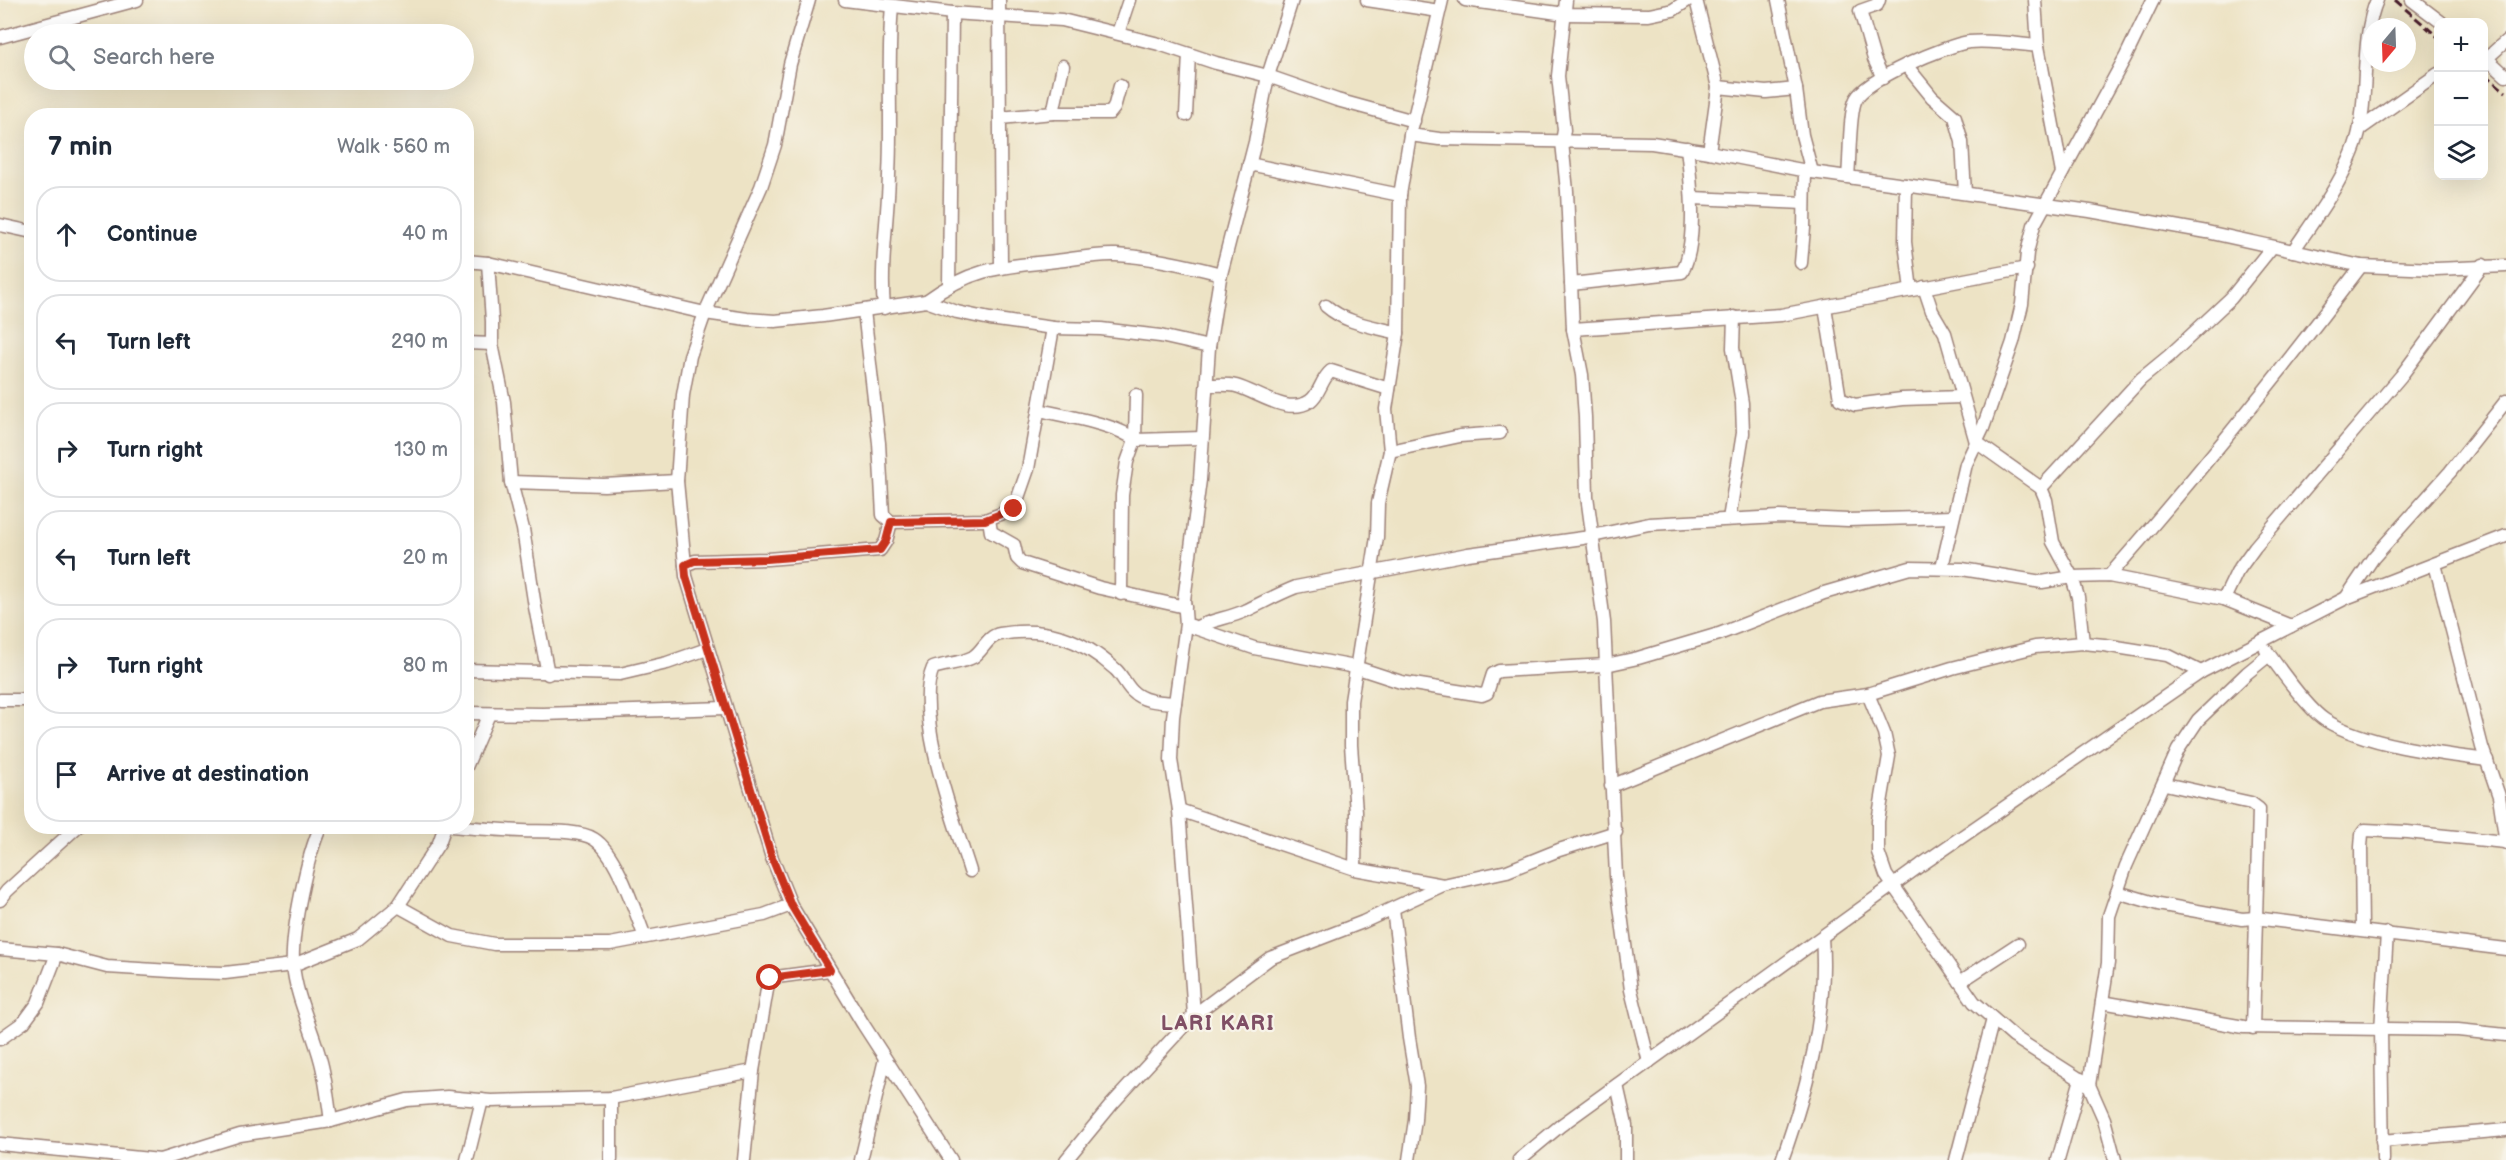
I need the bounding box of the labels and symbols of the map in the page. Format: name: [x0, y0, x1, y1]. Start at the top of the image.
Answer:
north arrow: [2362, 18, 2416, 72]
route end: [1000, 495, 1026, 521]
route start: [756, 964, 782, 990]
district label: LARI KARI: [1161, 1011, 1275, 1036]

